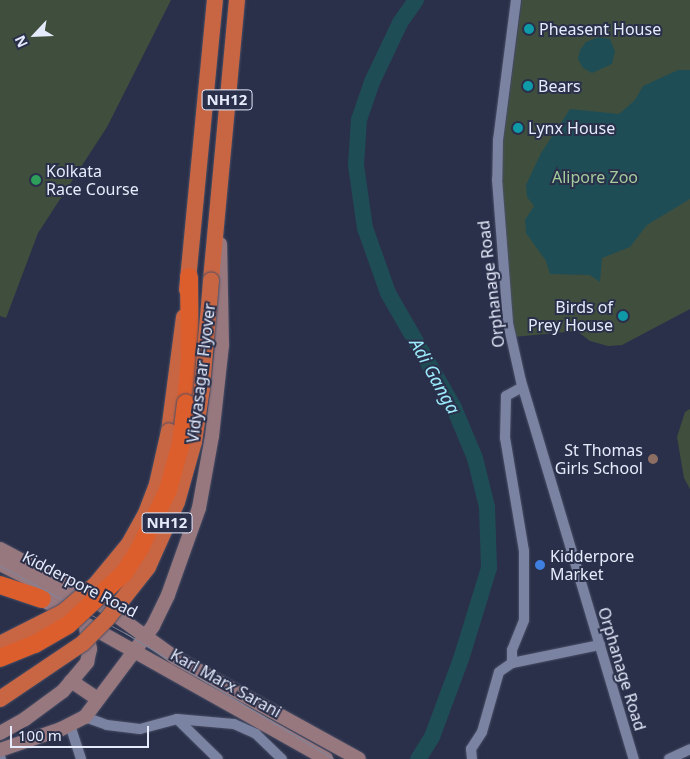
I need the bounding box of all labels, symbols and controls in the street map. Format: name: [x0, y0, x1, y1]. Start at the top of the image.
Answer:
north arrow: [10, 10, 60, 60]
place label: Pheasent House: [539, 19, 661, 39]
marker: Pheasent House: [523, 23, 535, 35]
text: N: [10, 32, 32, 51]
place label: Bears: [538, 76, 581, 96]
marker: Bears: [522, 80, 534, 92]
road number: NH12: [201, 88, 253, 112]
place label: Lynx House: [528, 118, 615, 138]
marker: Lynx House: [512, 122, 524, 134]
place label: Kolkata Race Course: [46, 161, 139, 199]
park label: Alipore Zoo: [552, 167, 638, 187]
marker: Kolkata Race Course: [30, 174, 42, 186]
street label: Orphanage Road: [474, 219, 508, 349]
place label: Birds of Prey House: [528, 297, 613, 335]
street label: Vidyasagar Flyover: [183, 302, 219, 444]
marker: Birds of Prey House: [617, 310, 629, 322]
water label: Adi Ganga: [405, 334, 465, 418]
place label: St Thomas Girls School: [555, 440, 643, 478]
marker: St Thomas Girls School: [647, 453, 659, 465]
road number: NH12: [141, 510, 193, 536]
place label: Kidderpore Market: [550, 546, 634, 584]
street label: Kidderpore Road: [19, 547, 141, 621]
marker: Kidderpore Market: [534, 559, 546, 571]
street label: Orphanage Road: [594, 605, 650, 733]
street label: Karl Marx Sarani: [167, 645, 285, 721]
scale bar: [12, 716, 151, 748]
text: 100 m: [18, 725, 62, 745]

